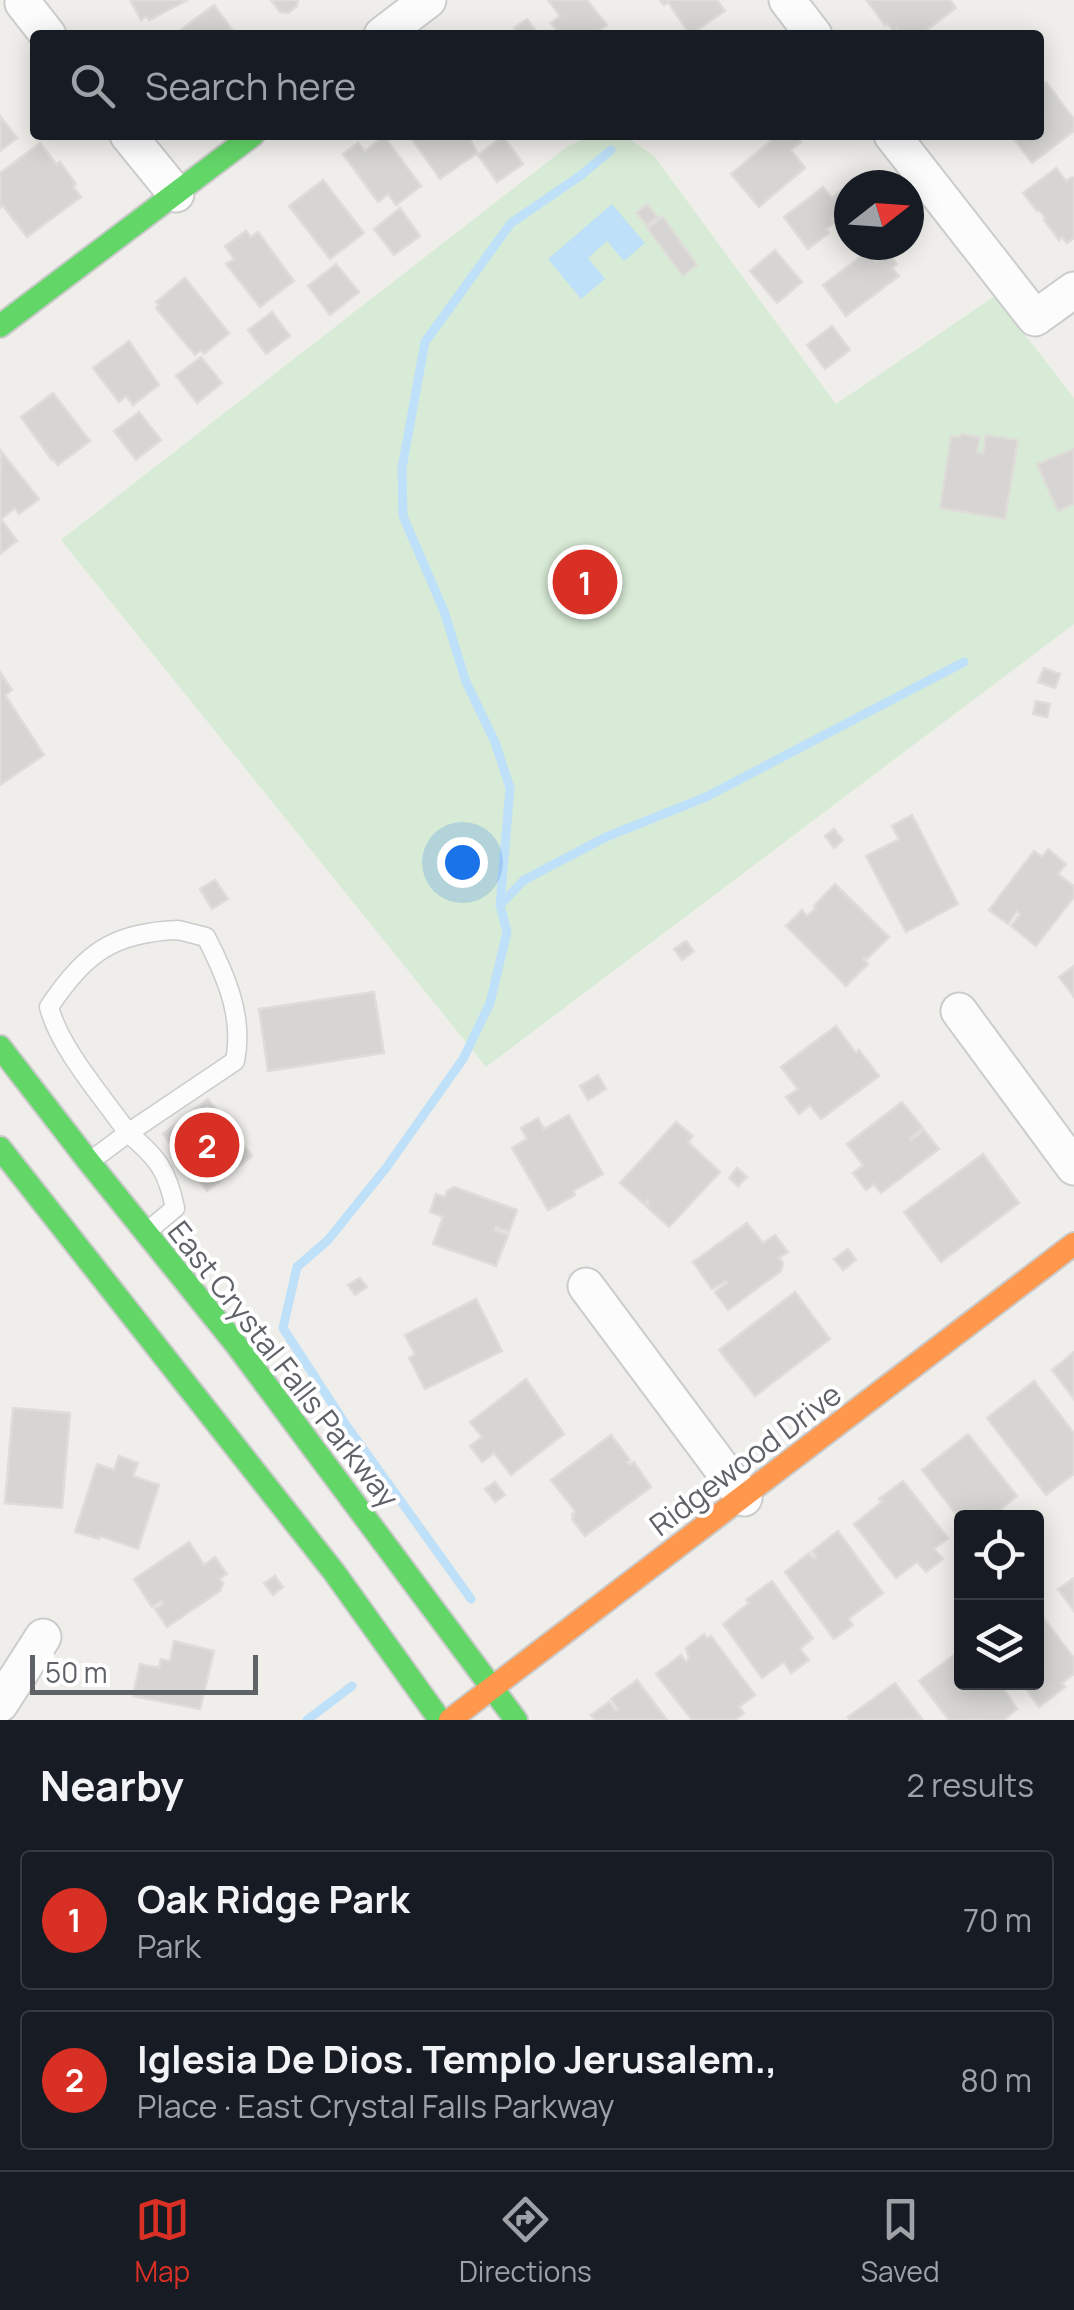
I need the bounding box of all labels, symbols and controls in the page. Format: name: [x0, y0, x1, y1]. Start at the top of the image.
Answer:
search box: [30, 30, 1044, 140]
icon: search: [65, 58, 120, 113]
text: Search here: [145, 59, 356, 111]
north arrow: [834, 170, 924, 260]
pin: 1: [552, 544, 618, 620]
your location: [437, 837, 488, 888]
pin: 2: [174, 1108, 240, 1182]
street label: East Crystal Falls Parkway: [159, 1212, 409, 1516]
street label: Ridgewood Drive: [641, 1373, 849, 1545]
map controls: [954, 1510, 1044, 1690]
button: locate: [954, 1510, 1044, 1600]
button: layers: [954, 1600, 1044, 1690]
scale bar: [30, 1650, 258, 1694]
text: 50 m: [45, 1653, 108, 1691]
text: Nearby: [40, 1756, 184, 1814]
text: 2 results: [907, 1763, 1034, 1807]
text: Oak Ridge Park: [137, 1872, 410, 1924]
text: 1: [67, 1898, 82, 1942]
text: 70 m: [963, 1898, 1032, 1942]
text: Park: [137, 1924, 201, 1968]
text: Iglesia De Dios. Templo Jerusalem.,: [137, 2032, 778, 2084]
text: 2: [65, 2058, 84, 2102]
text: 80 m: [960, 2058, 1032, 2102]
text: Place · East Crystal Falls Parkway: [137, 2084, 614, 2128]
tab: Map: [134, 2192, 190, 2290]
tab: Directions: [459, 2192, 592, 2290]
tab: Saved: [861, 2192, 940, 2290]

